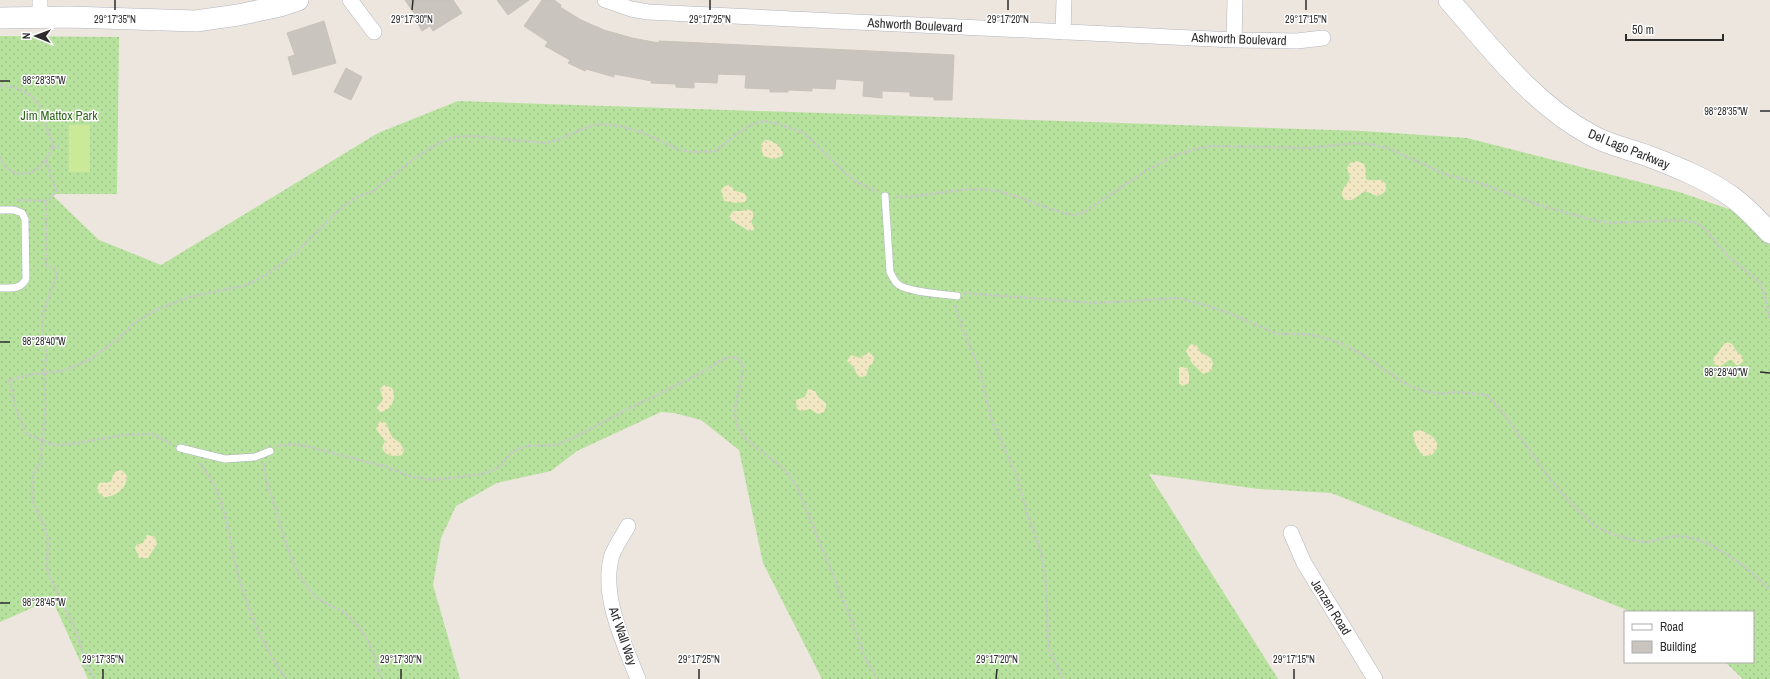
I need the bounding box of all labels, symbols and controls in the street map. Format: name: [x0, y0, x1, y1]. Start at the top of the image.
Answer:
text: 29°17'35"N: [94, 13, 136, 26]
text: 29°17'30"N: [391, 13, 433, 26]
text: 29°17'25"N: [689, 13, 731, 26]
text: 29°17'20"N: [987, 13, 1029, 26]
text: 29°17'15"N: [1285, 13, 1327, 26]
street label: Ashworth Boulevard: [866, 14, 963, 36]
north arrow: [16, 16, 56, 56]
scale bar: [1626, 16, 1723, 42]
text: 50 m: [1632, 22, 1654, 38]
street label: Ashworth Boulevard: [1190, 29, 1287, 49]
text: N: [19, 32, 33, 39]
text: 98°28'35"W: [22, 74, 66, 87]
text: 98°28'35"W: [1704, 105, 1748, 118]
park label: Jim Mattox Park: [20, 107, 98, 124]
street label: Del Lago Parkway: [1586, 125, 1673, 173]
text: 98°28'40"W: [22, 335, 66, 348]
text: 98°28'40"W: [1704, 366, 1748, 379]
street label: Janzen Road: [1307, 576, 1355, 638]
text: 98°28'45"W: [22, 596, 66, 609]
street label: Art Wall Way: [605, 604, 641, 668]
legend: [1624, 611, 1754, 663]
text: Road: [1660, 619, 1684, 635]
text: Building: [1660, 639, 1697, 655]
text: 29°17'35"N: [82, 653, 124, 666]
text: 29°17'30"N: [380, 653, 422, 666]
text: 29°17'25"N: [678, 653, 720, 666]
text: 29°17'20"N: [976, 653, 1018, 666]
text: 29°17'15"N: [1273, 653, 1315, 666]

